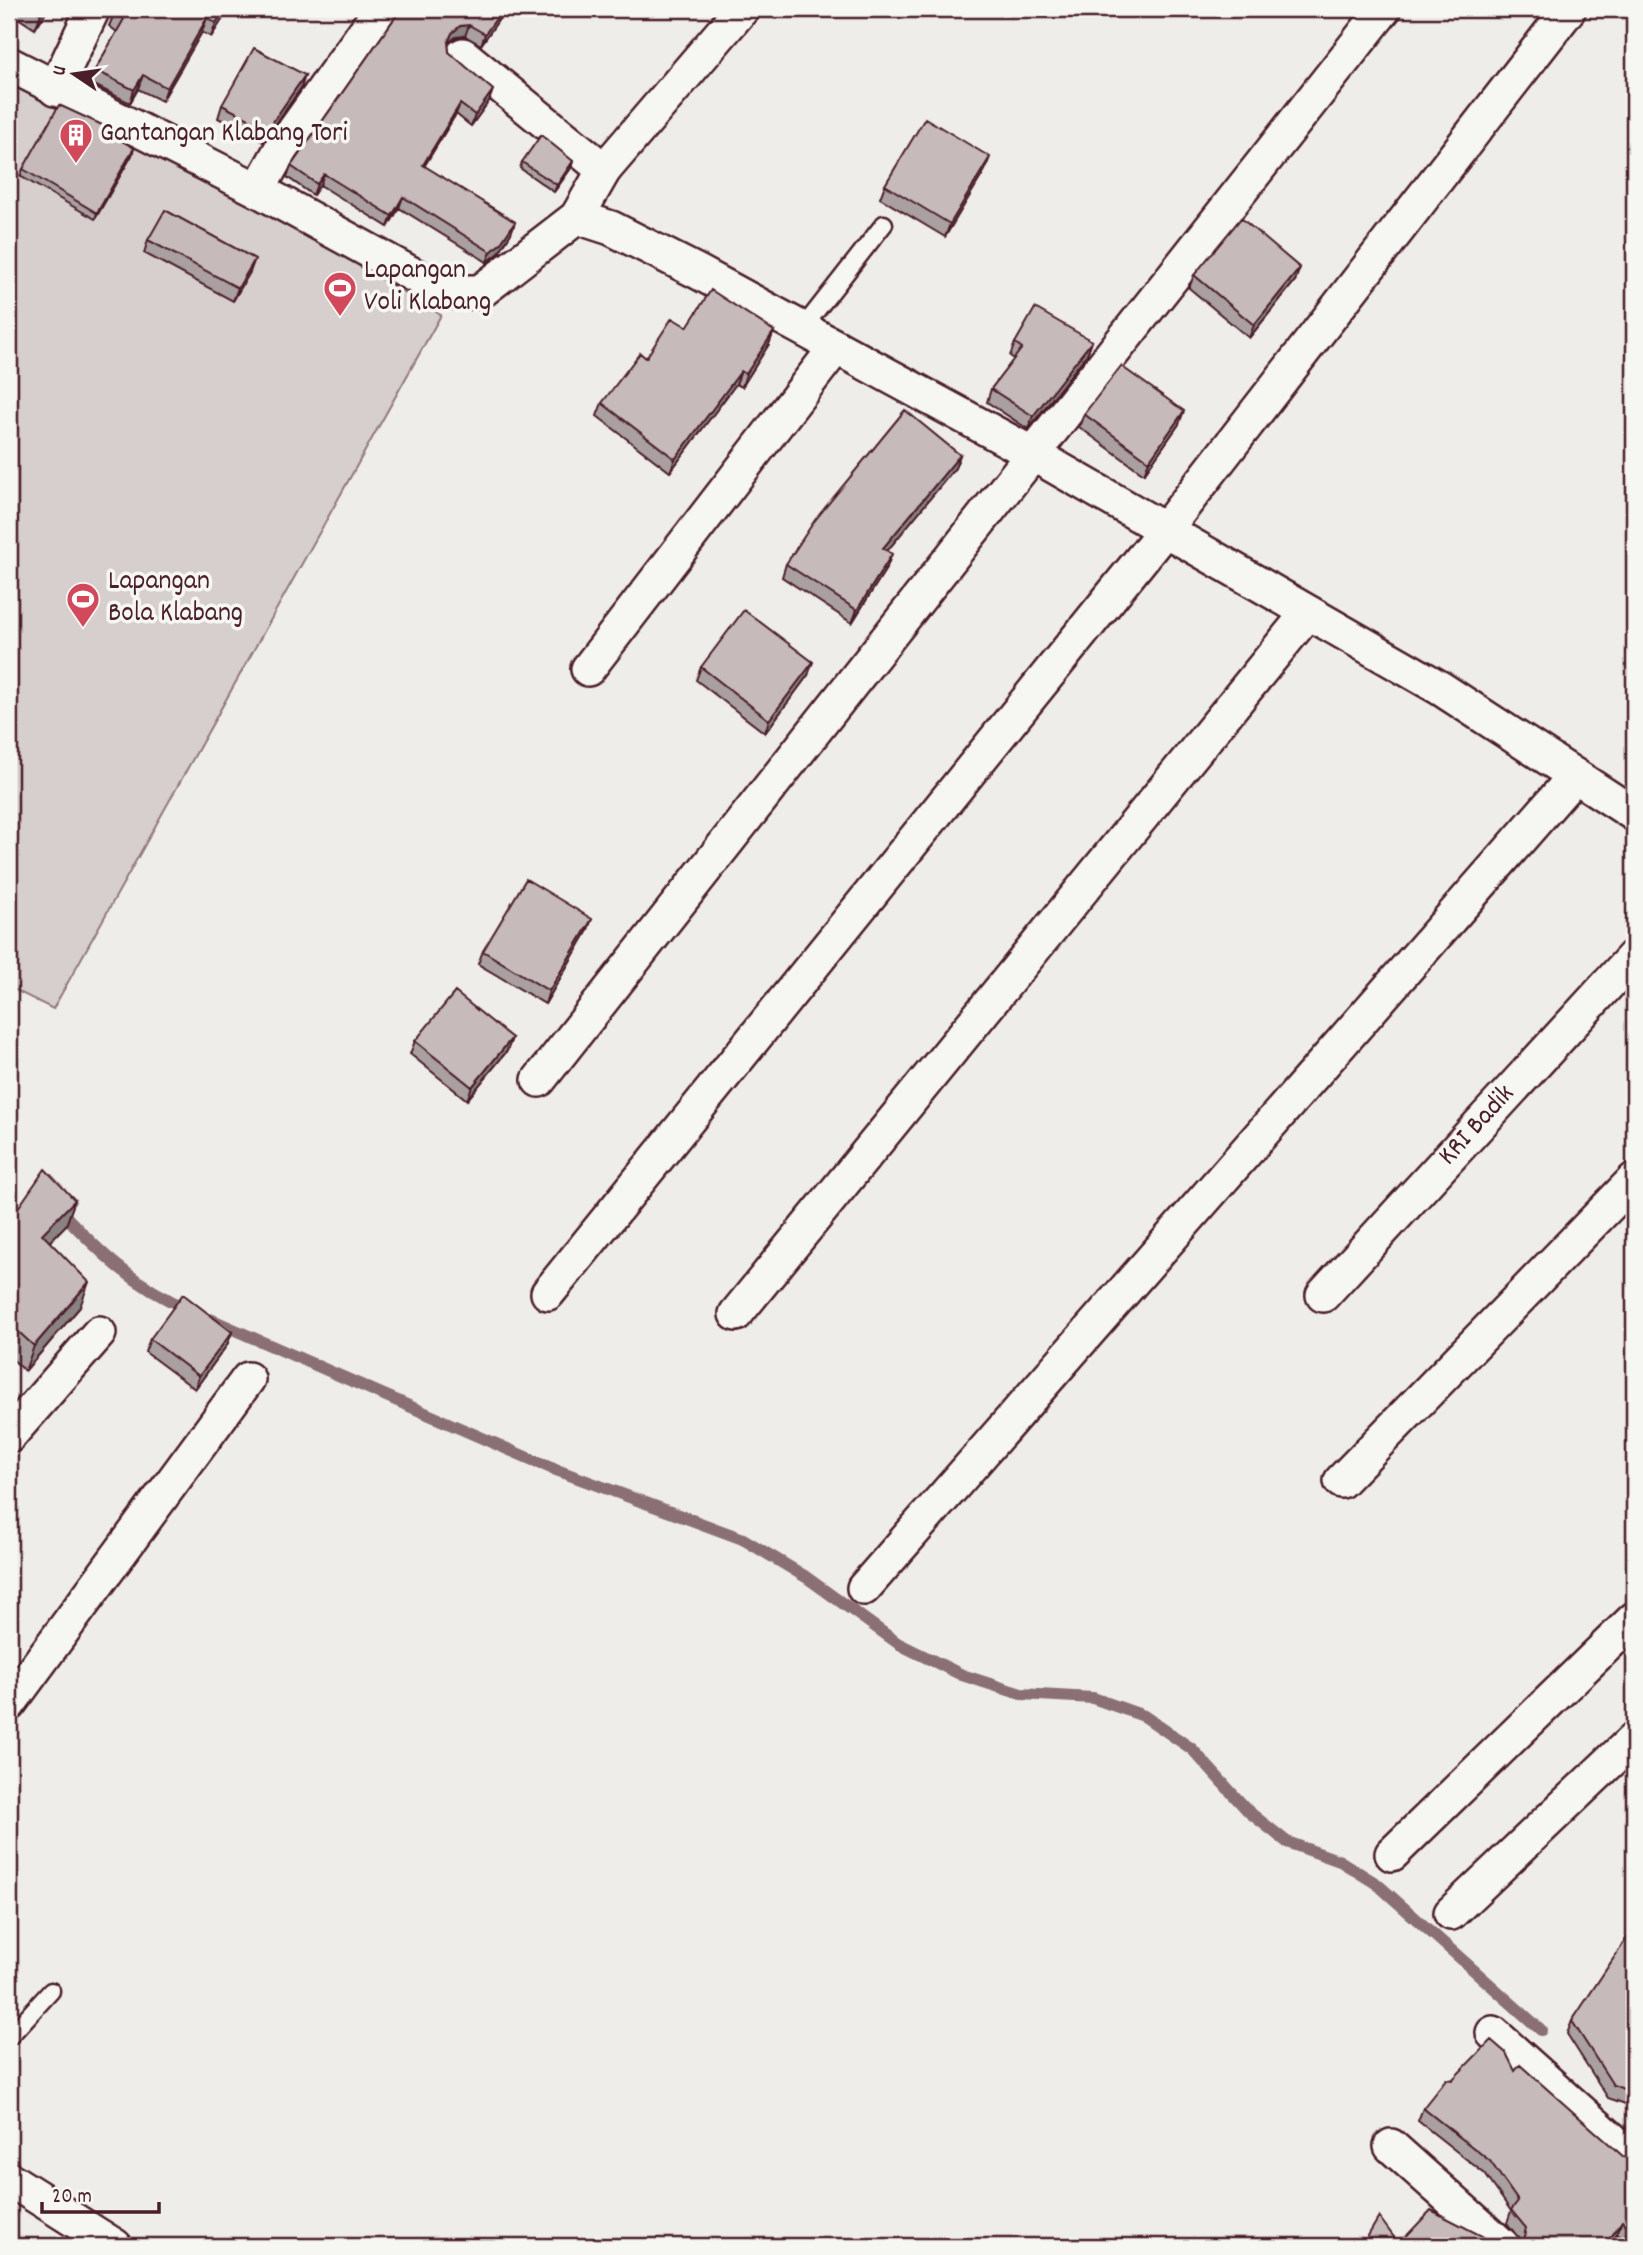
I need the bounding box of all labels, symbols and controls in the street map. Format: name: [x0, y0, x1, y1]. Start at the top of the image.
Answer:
north arrow: [38, 38, 108, 108]
text: U: [47, 63, 75, 78]
place label: Gantangan Klabang Tori: [100, 115, 348, 155]
building icon: Gantangan Klabang Tori: [57, 116, 95, 165]
place label: Lapangan Voli Klabang: [364, 252, 491, 324]
sports icon: Lapangan Voli Klabang: [321, 269, 359, 318]
place label: Lapangan Bola Klabang: [108, 563, 243, 635]
sports icon: Lapangan Bola Klabang: [64, 580, 102, 629]
street label: KRI Badik: [1430, 1077, 1526, 1176]
scale bar: [42, 2171, 159, 2215]
text: 20 m: [52, 2183, 92, 2213]

